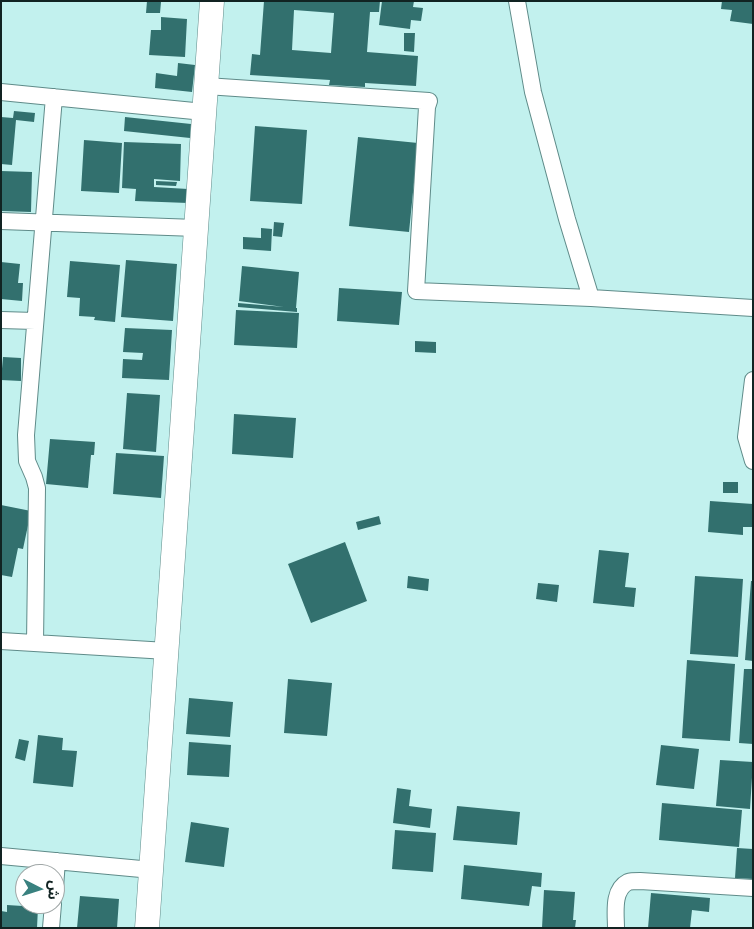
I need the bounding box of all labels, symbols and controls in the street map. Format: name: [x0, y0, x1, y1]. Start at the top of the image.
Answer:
north arrow: [15, 864, 65, 914]
text: ش: [44, 880, 64, 901]

